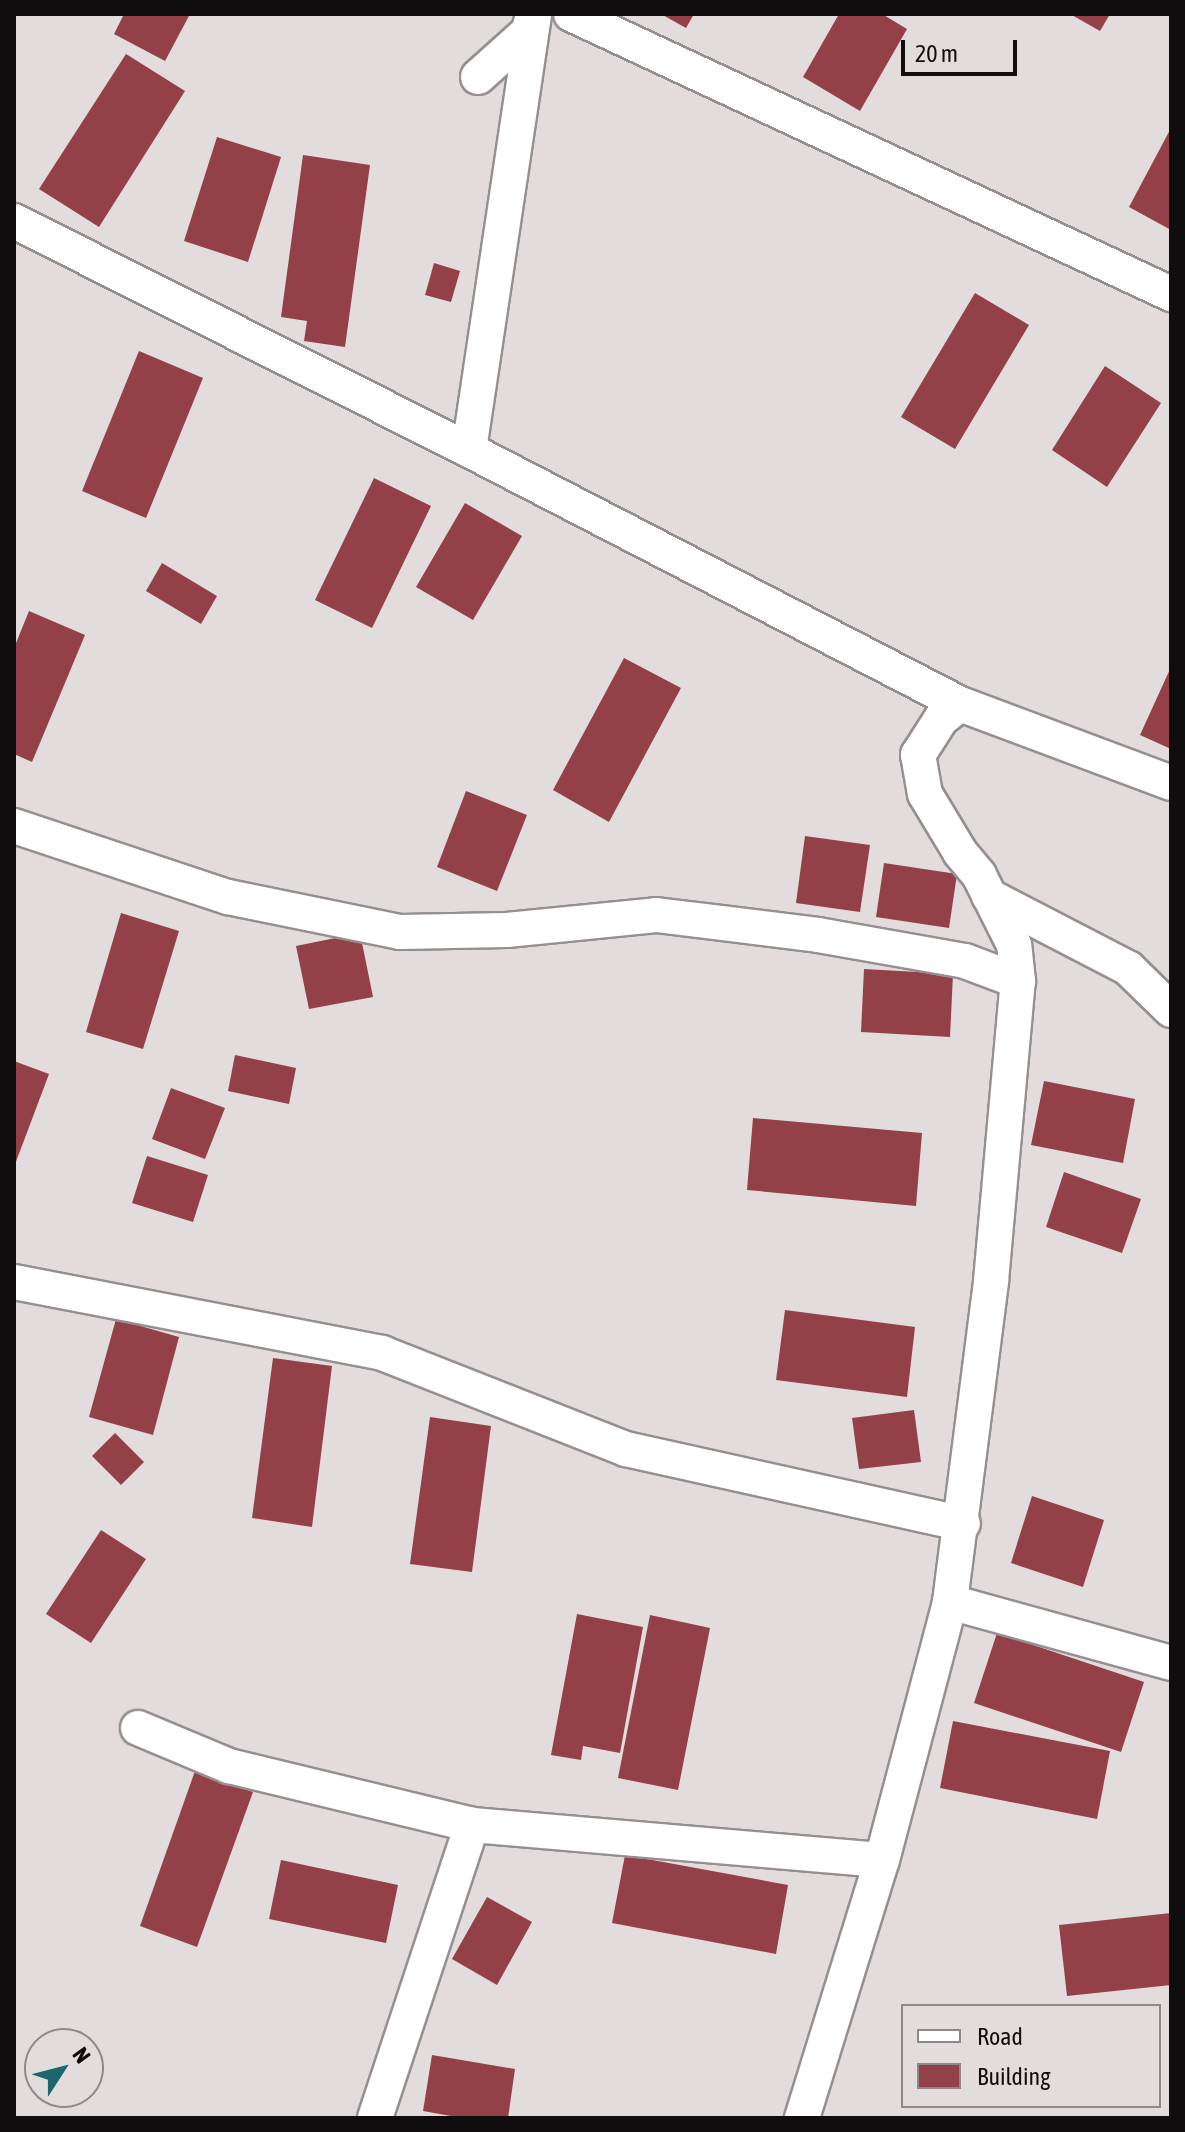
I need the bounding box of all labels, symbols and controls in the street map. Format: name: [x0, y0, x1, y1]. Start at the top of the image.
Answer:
scale bar: [905, 24, 1021, 74]
text: 20 m: [915, 40, 958, 67]
legend: [901, 2004, 1161, 2108]
text: Road: [977, 2023, 1023, 2050]
north arrow: [24, 2028, 104, 2108]
text: N: [67, 2042, 96, 2068]
text: Building: [977, 2063, 1050, 2090]

